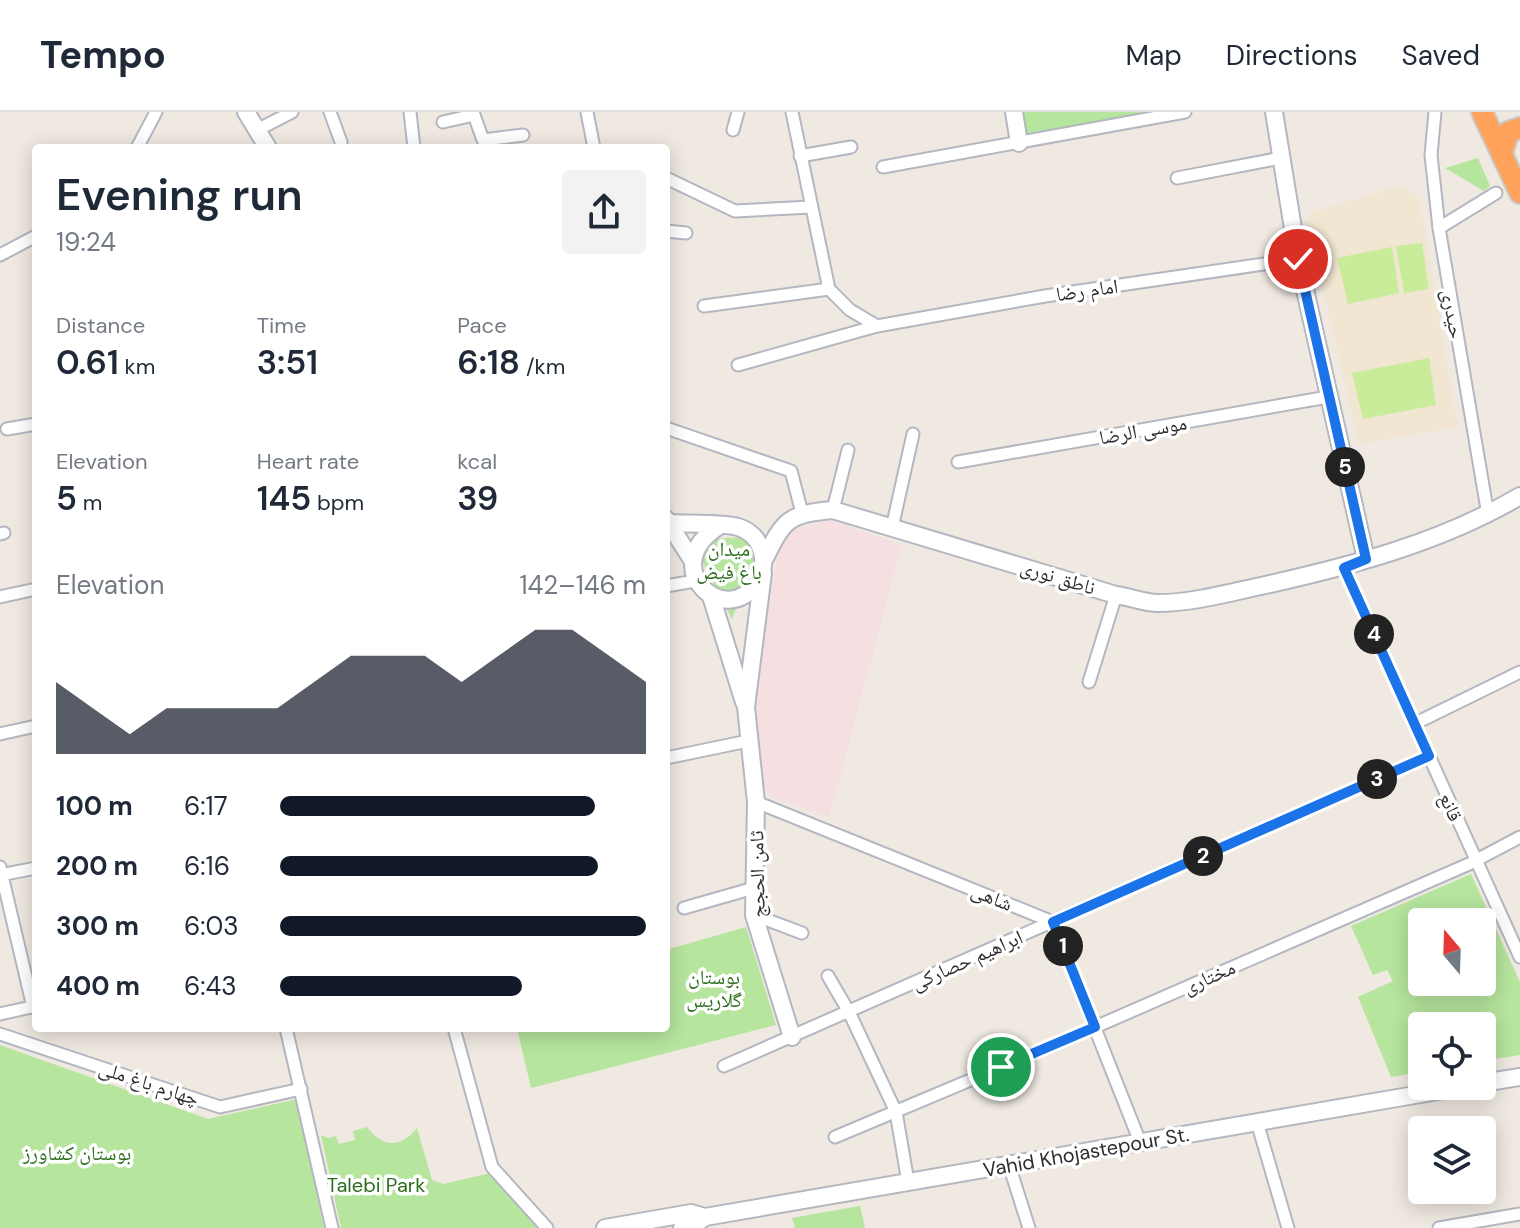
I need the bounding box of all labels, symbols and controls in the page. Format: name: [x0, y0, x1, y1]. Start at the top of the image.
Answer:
text: Tempo: [40, 30, 166, 80]
text: Map: [1125, 37, 1182, 74]
text: Directions: [1226, 37, 1358, 74]
text: Saved: [1402, 37, 1480, 74]
text: Evening run: [56, 166, 303, 224]
button: share: [562, 170, 646, 254]
text: 19:24: [56, 225, 116, 259]
pin: [1264, 225, 1332, 293]
icon: check: [1276, 237, 1320, 281]
street label: امام رضا: [1054, 273, 1120, 308]
street label: حیدری: [1436, 287, 1470, 341]
text: Distance: [56, 311, 145, 340]
text: Time: [257, 311, 306, 340]
text: Pace: [457, 311, 507, 340]
text: 0.61: [56, 340, 119, 385]
text: 3:51: [257, 340, 318, 385]
text: 6:18: [457, 340, 520, 385]
text: km: [119, 352, 155, 381]
text: /km: [520, 352, 565, 381]
street label: موسی الرضا: [1097, 410, 1189, 450]
text: Elevation: [56, 447, 148, 476]
text: Heart rate: [257, 447, 359, 476]
text: kcal: [457, 447, 497, 476]
pin: 5: [1325, 447, 1365, 487]
text: 5: [1338, 452, 1352, 481]
text: 5: [56, 476, 77, 521]
text: 145: [257, 476, 311, 521]
text: 39: [457, 476, 498, 521]
text: m: [77, 488, 102, 517]
text: bpm: [311, 488, 364, 517]
park label: میدان باغ فیض: [696, 536, 762, 585]
street label: ناطق نوری: [1017, 553, 1099, 601]
text: Elevation: [56, 568, 164, 602]
text: 142–146 m: [519, 568, 646, 602]
pin: 4: [1354, 614, 1394, 654]
text: 4: [1367, 619, 1381, 648]
pin: 3: [1357, 759, 1397, 799]
text: 3: [1370, 764, 1384, 793]
text: 100 m: [56, 789, 133, 823]
text: 6:17: [184, 789, 228, 823]
street label: قانع: [1433, 789, 1469, 825]
street label: ثامن الحجج: [743, 830, 771, 918]
pin: 2: [1183, 836, 1223, 876]
text: 2: [1197, 841, 1209, 870]
text: 200 m: [56, 849, 138, 883]
text: 6:16: [184, 849, 230, 883]
street label: شاهی: [968, 877, 1016, 917]
north arrow: [1408, 908, 1496, 996]
map controls: [1408, 908, 1496, 1204]
text: 300 m: [56, 909, 139, 943]
text: 6:03: [184, 909, 239, 943]
street label: ابراهیم حصارکی: [907, 924, 1027, 997]
pin: 1: [1043, 926, 1083, 966]
text: 1: [1059, 931, 1067, 960]
street label: مختاری: [1179, 954, 1239, 1000]
park label: بوستان گلاریس: [686, 964, 742, 1013]
text: 400 m: [56, 969, 140, 1003]
text: 6:43: [184, 969, 237, 1003]
button: locate: [1408, 1012, 1496, 1100]
pin: [967, 1033, 1035, 1101]
icon: arrive: [979, 1045, 1023, 1089]
street label: چهارم باغ ملی: [95, 1055, 203, 1112]
button: layers: [1408, 1116, 1496, 1204]
street label: Vahid Khojastepour St.: [981, 1121, 1191, 1183]
park label: بوستان کشاورز: [22, 1140, 131, 1166]
park label: Talebi Park: [327, 1172, 425, 1198]

